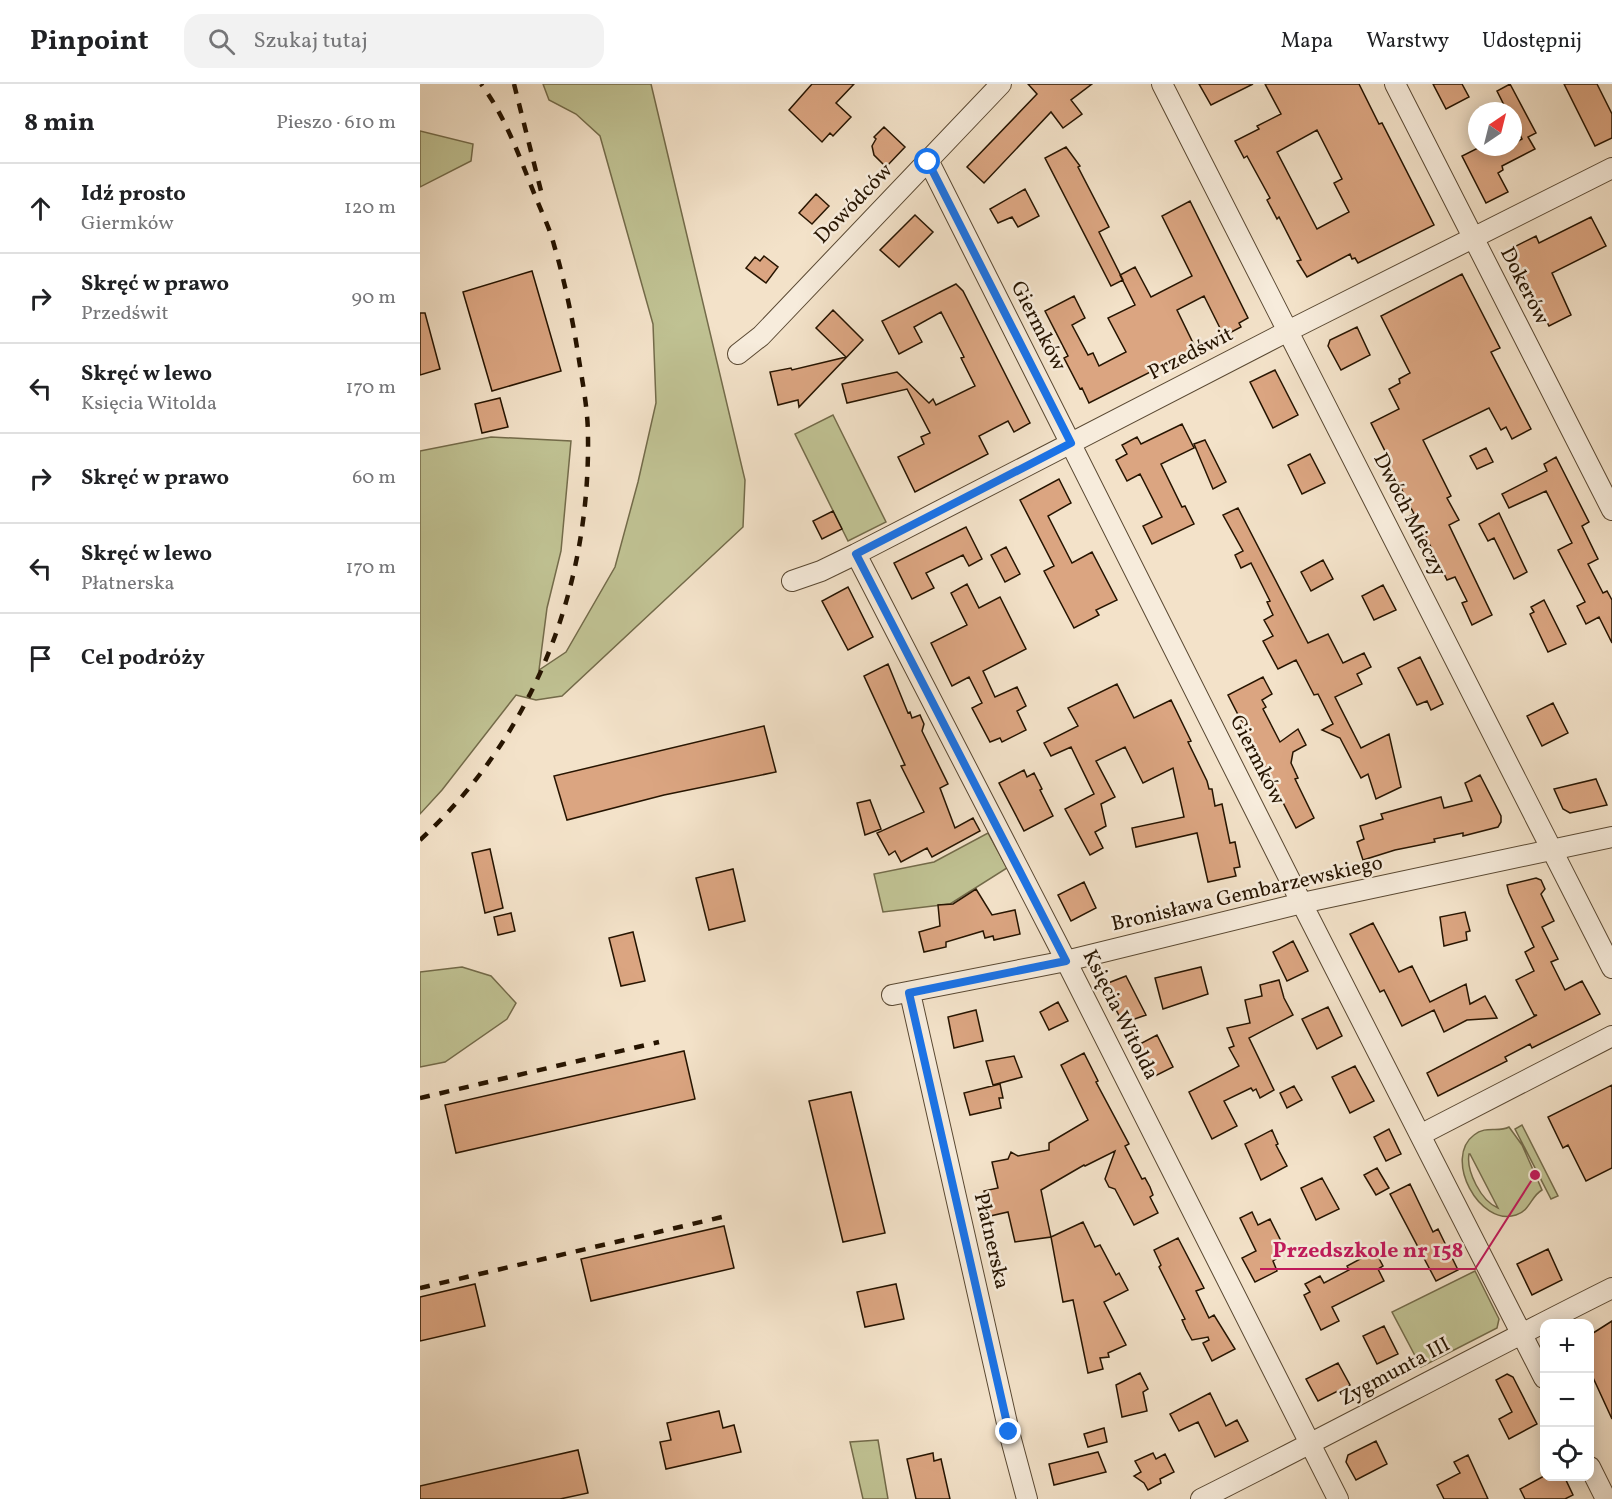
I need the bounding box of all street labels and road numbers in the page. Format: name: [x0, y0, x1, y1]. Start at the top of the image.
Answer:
street label: Dowódców: [808, 157, 900, 251]
street label: Dokerów: [1492, 242, 1556, 330]
street label: Giermków: [1003, 276, 1073, 376]
street label: Przedświt: [1144, 320, 1238, 388]
street label: Dwóch Mieczy: [1365, 448, 1453, 582]
street label: Giermków: [1222, 710, 1292, 810]
street label: Bronisława Gembarzewskiego: [1108, 849, 1386, 939]
street label: Księcia Witolda: [1075, 945, 1165, 1085]
street label: Płatnerska: [966, 1190, 1016, 1292]
street label: Zygmunta III: [1335, 1331, 1455, 1413]

